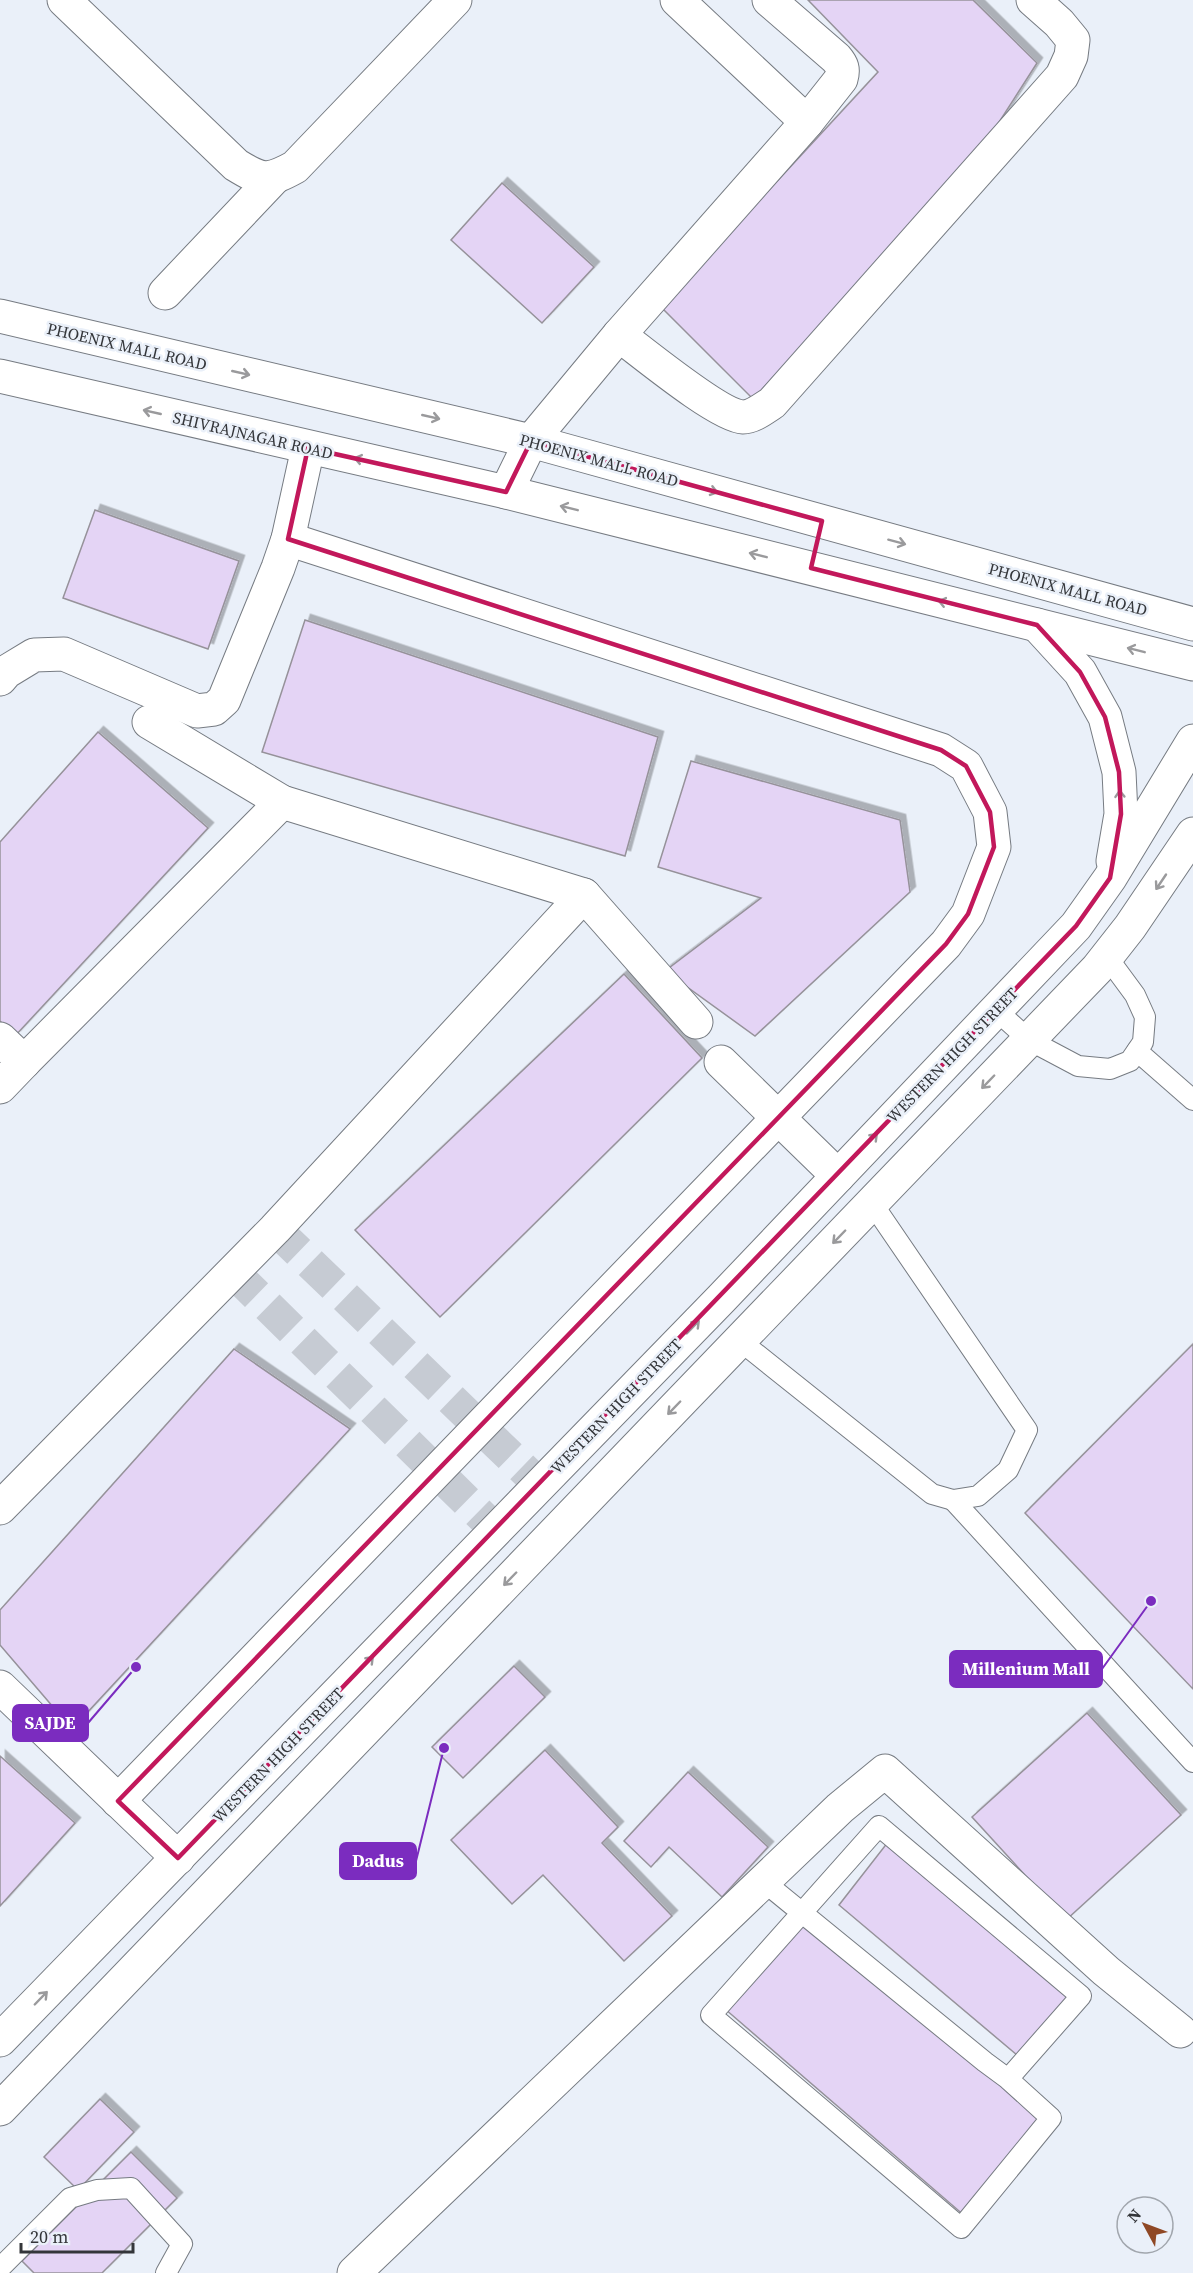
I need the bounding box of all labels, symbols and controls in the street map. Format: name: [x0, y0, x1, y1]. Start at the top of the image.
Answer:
street label: PHOENIX MALL ROAD: [45, 317, 209, 375]
one-way arrow: [231, 367, 250, 379]
one-way arrow: [143, 405, 162, 417]
street label: SHIVRAJNAGAR ROAD: [171, 406, 335, 464]
one-way arrow: [421, 412, 440, 423]
street label: PHOENIX MALL ROAD: [517, 428, 681, 492]
one-way arrow: [354, 454, 373, 465]
one-way arrow: [699, 485, 718, 496]
one-way arrow: [560, 501, 579, 513]
one-way arrow: [887, 537, 906, 548]
one-way arrow: [749, 549, 768, 561]
street label: PHOENIX MALL ROAD: [986, 557, 1150, 621]
one-way arrow: [938, 596, 957, 608]
one-way arrow: [1127, 643, 1146, 655]
one-way arrow: [1115, 790, 1126, 810]
one-way arrow: [1154, 874, 1167, 891]
street label: WESTERN HIGH STREET: [881, 982, 1023, 1128]
one-way arrow: [981, 1074, 996, 1089]
one-way arrow: [864, 1133, 879, 1148]
one-way arrow: [832, 1230, 846, 1245]
one-way arrow: [686, 1320, 701, 1335]
street label: WESTERN HIGH STREET: [545, 1333, 687, 1479]
one-way arrow: [667, 1401, 682, 1416]
one-way arrow: [503, 1572, 517, 1587]
callout: Millenium Mall: [950, 1651, 1102, 1687]
one-way arrow: [360, 1655, 374, 1670]
text: Millenium Mall: [962, 1656, 1090, 1681]
street label: WESTERN HIGH STREET: [207, 1682, 349, 1828]
callout: SAJDE: [13, 1705, 88, 1741]
text: SAJDE: [24, 1710, 76, 1735]
callout: Dadus: [340, 1843, 416, 1879]
text: Dadus: [352, 1848, 404, 1873]
one-way arrow: [34, 1991, 48, 2006]
north arrow: [1115, 2195, 1175, 2255]
text: N: [1122, 2203, 1146, 2227]
scale bar: [21, 2216, 134, 2254]
text: 20 m: [30, 2224, 68, 2249]

